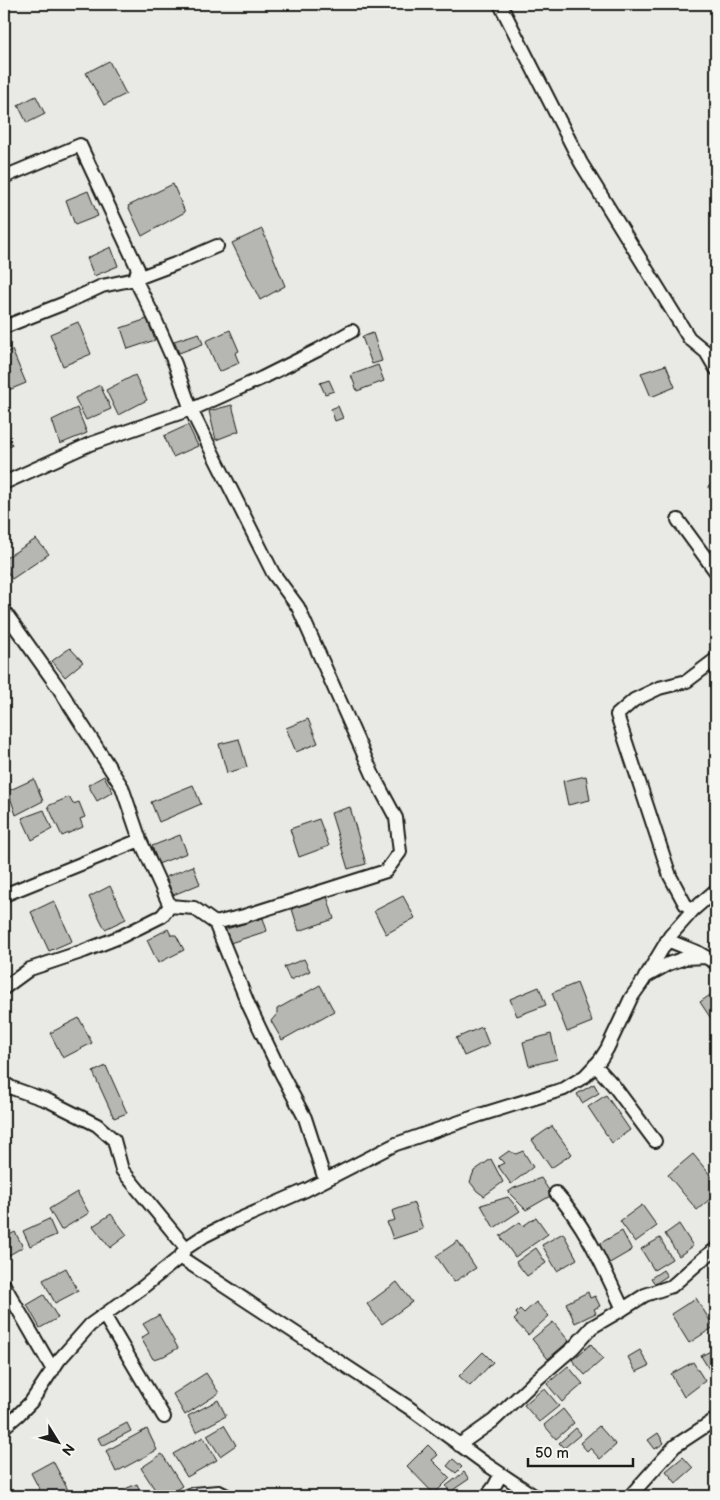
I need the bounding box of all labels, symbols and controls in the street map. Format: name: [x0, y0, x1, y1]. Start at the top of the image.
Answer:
north arrow: [32, 1418, 82, 1468]
scale bar: [528, 1435, 632, 1467]
text: N: [58, 1440, 78, 1459]
text: 50 m: [535, 1444, 569, 1463]

